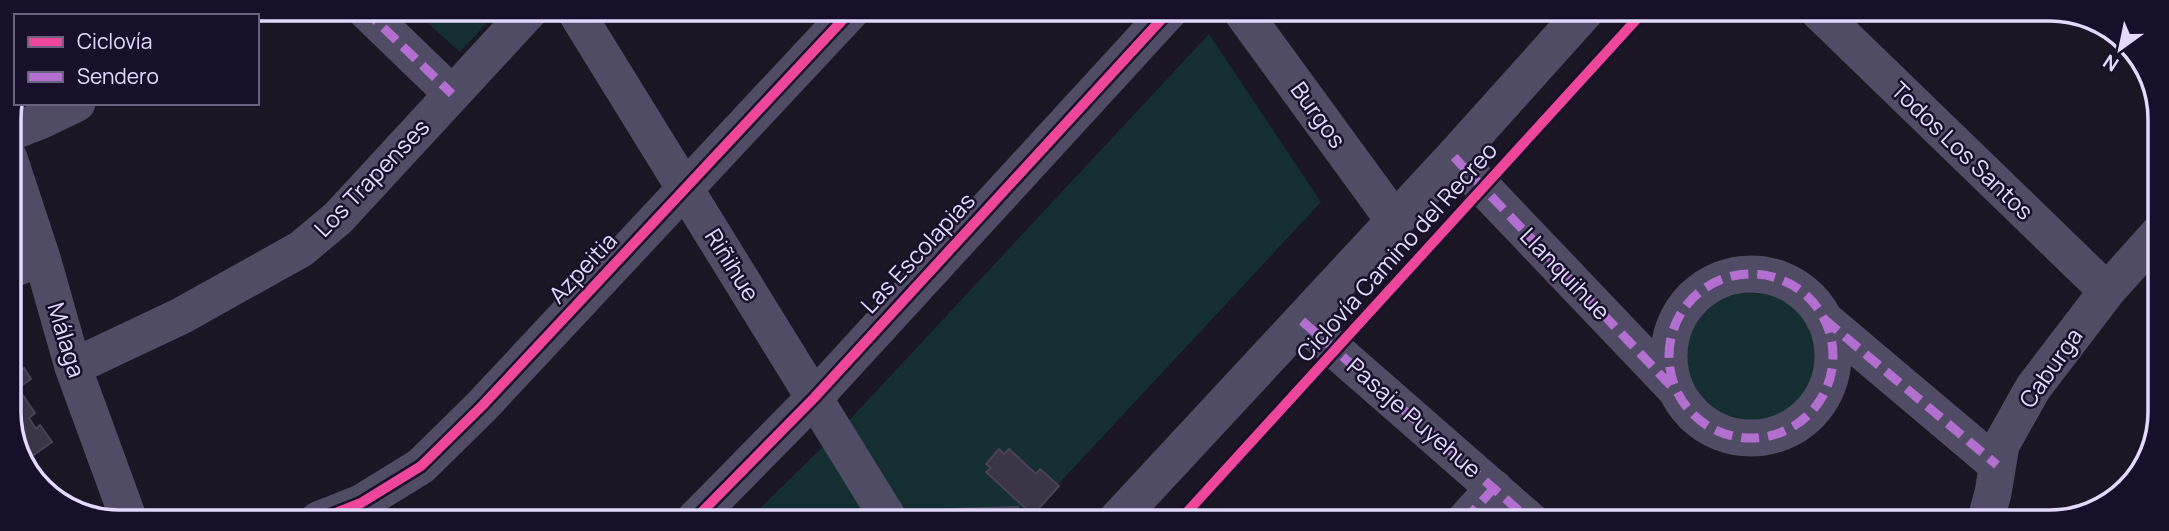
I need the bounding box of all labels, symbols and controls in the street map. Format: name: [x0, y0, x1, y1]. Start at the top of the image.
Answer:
legend: [14, 14, 259, 105]
north arrow: [2085, 14, 2155, 84]
text: Ciclovía: [77, 27, 152, 55]
text: N: [2098, 49, 2124, 78]
text: Sendero: [77, 62, 159, 90]
street label: Todos Los Santos: [1885, 74, 2041, 226]
street label: Burgos: [1284, 75, 1354, 154]
street label: Los Trapenses: [307, 111, 436, 243]
street label: Ciclovía Camino del Recreo: [1289, 134, 1504, 368]
street label: Las Escolapias: [853, 185, 982, 320]
street label: Llanquihue: [1514, 220, 1618, 326]
street label: Riñihue: [698, 222, 768, 307]
street label: Azpeitia: [541, 225, 623, 310]
street label: Málaga: [40, 298, 93, 381]
street label: Caburga: [2011, 321, 2089, 414]
street label: Pasaje Puyehue: [1341, 350, 1489, 485]

